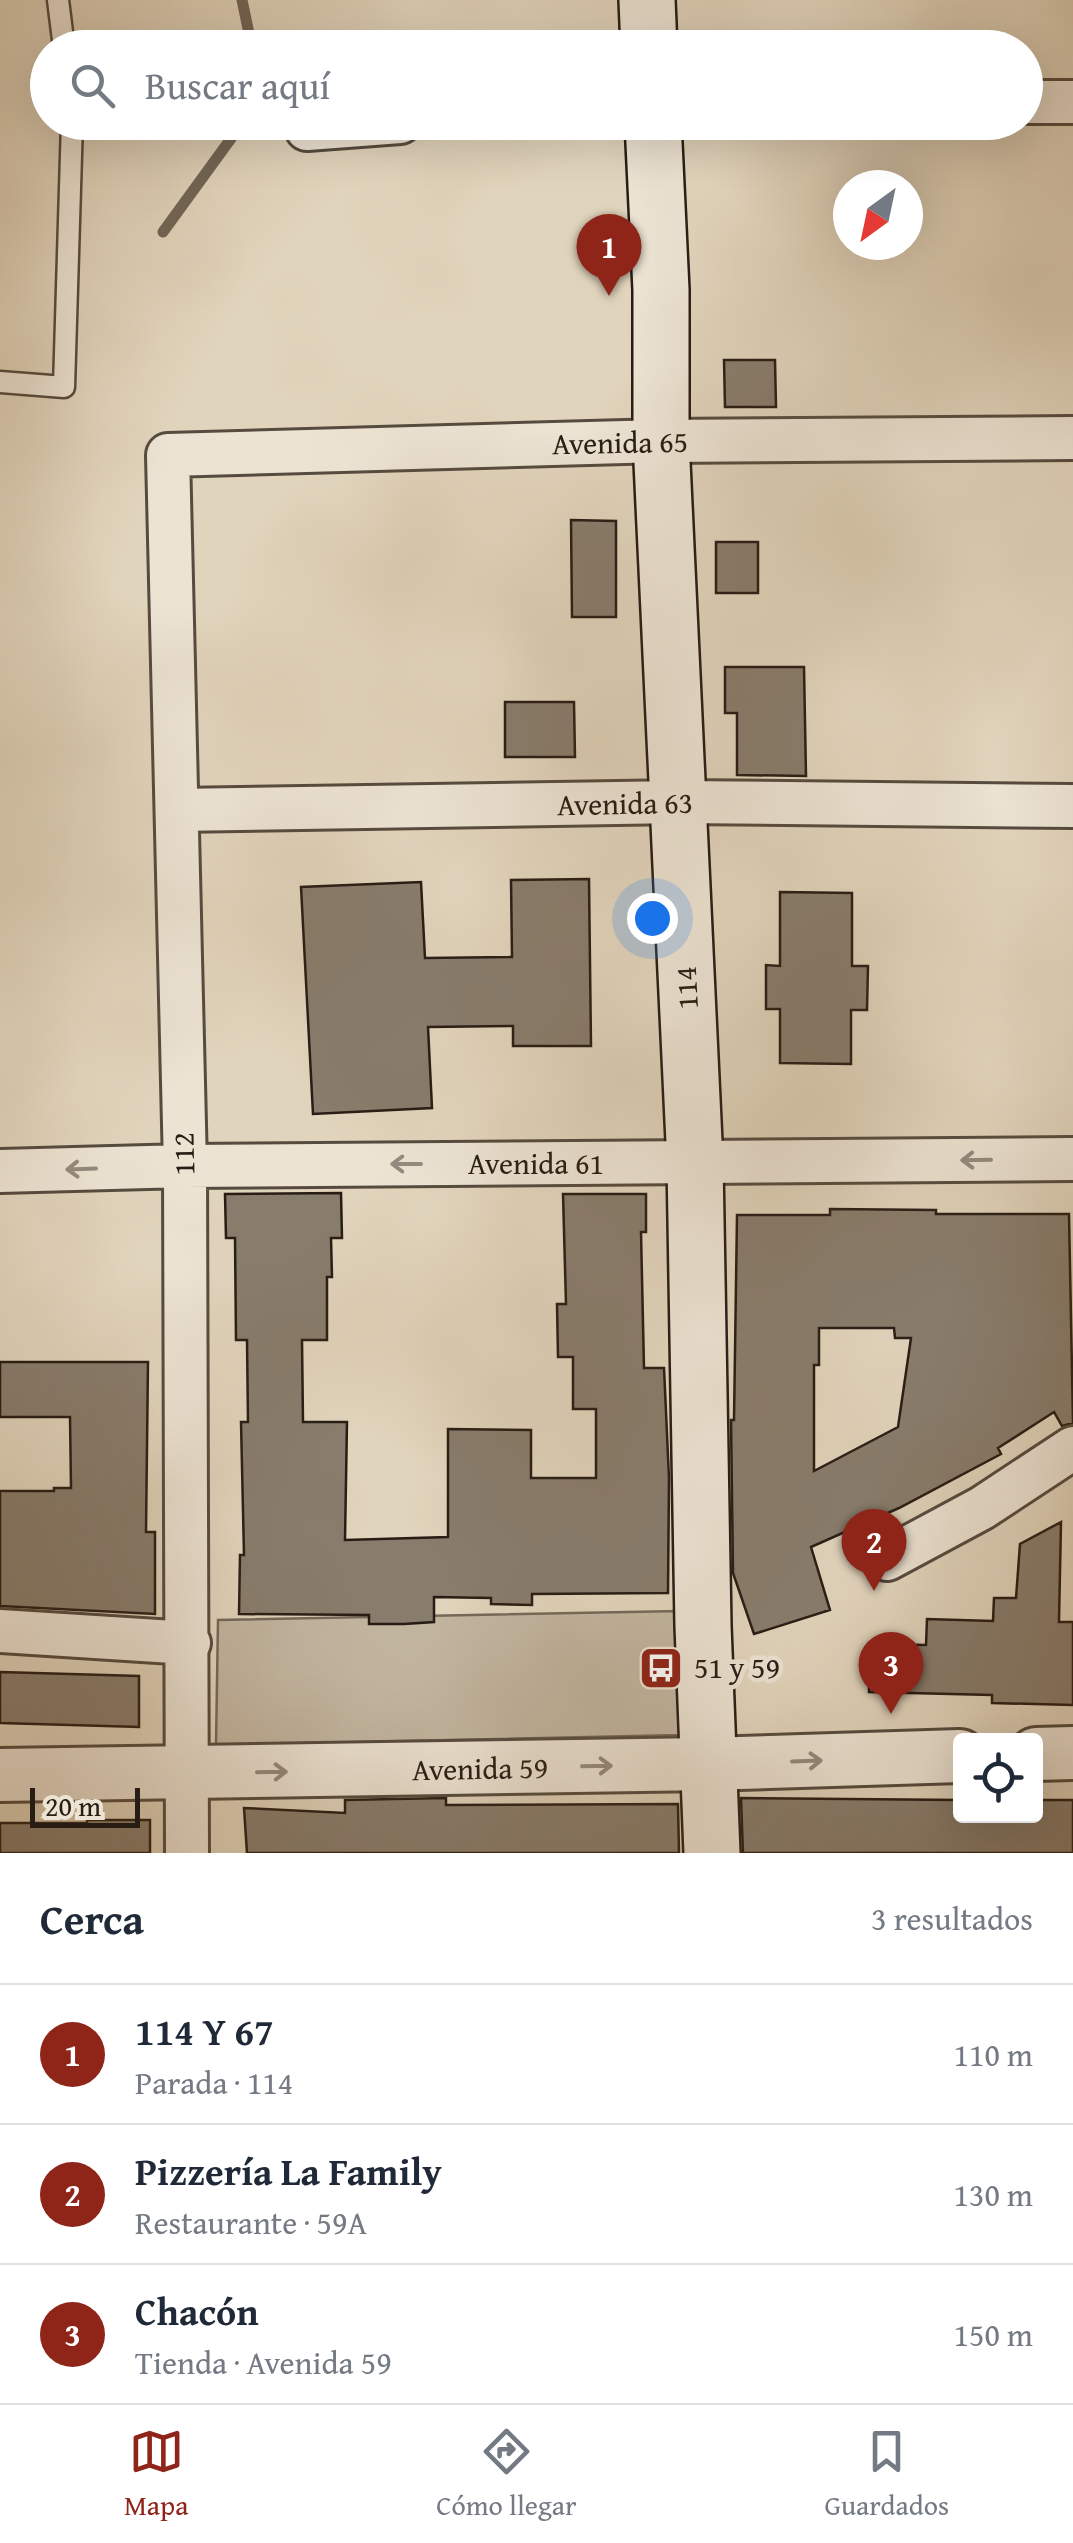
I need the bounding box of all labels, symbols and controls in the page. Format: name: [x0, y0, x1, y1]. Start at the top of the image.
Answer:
search box: [30, 30, 1043, 140]
text: Buscar aquí: [145, 57, 330, 113]
icon: search: [65, 58, 120, 113]
north arrow: [833, 170, 923, 260]
pin: 1: [576, 214, 642, 296]
street label: Avenida 65: [552, 419, 688, 465]
street label: Avenida 63: [557, 780, 693, 826]
your location: [627, 893, 678, 944]
street label: 114: [663, 965, 709, 1011]
street label: 112: [161, 1132, 205, 1176]
street label: Avenida 61: [468, 1141, 604, 1185]
one-way arrow: [960, 1150, 992, 1170]
one-way arrow: [390, 1154, 422, 1174]
one-way arrow: [65, 1159, 97, 1178]
pin: 2: [842, 1508, 906, 1591]
pin: 3: [858, 1632, 924, 1714]
bus stop icon: 51 y 59: [638, 1645, 684, 1691]
place label: 51 y 59: [694, 1645, 780, 1689]
map controls: [953, 1733, 1043, 1823]
button: locate: [953, 1733, 1043, 1823]
street label: Avenida 59: [412, 1745, 548, 1791]
one-way arrow: [790, 1752, 822, 1771]
one-way arrow: [581, 1757, 613, 1776]
one-way arrow: [256, 1763, 288, 1782]
scale bar: [30, 1783, 140, 1828]
text: 20 m: [45, 1785, 101, 1826]
text: Cerca: [40, 1888, 144, 1949]
text: 3 resultados: [871, 1895, 1033, 1942]
text: 114 Y 67: [135, 2003, 274, 2059]
text: 1: [64, 2031, 81, 2078]
text: 110 m: [954, 2031, 1033, 2078]
text: Parada · 114: [135, 2059, 293, 2106]
text: Pizzería La Family: [135, 2143, 442, 2199]
text: 2: [64, 2171, 81, 2218]
text: 130 m: [954, 2171, 1033, 2218]
text: Restaurante · 59A: [135, 2199, 367, 2246]
text: Chacón: [135, 2283, 259, 2339]
text: 3: [64, 2311, 81, 2358]
text: 150 m: [954, 2311, 1033, 2358]
text: Tienda · Avenida 59: [135, 2339, 392, 2386]
tab: Mapa: [124, 2424, 188, 2525]
tab: Cómo llegar: [436, 2424, 577, 2525]
tab: Guardados: [824, 2424, 949, 2525]

